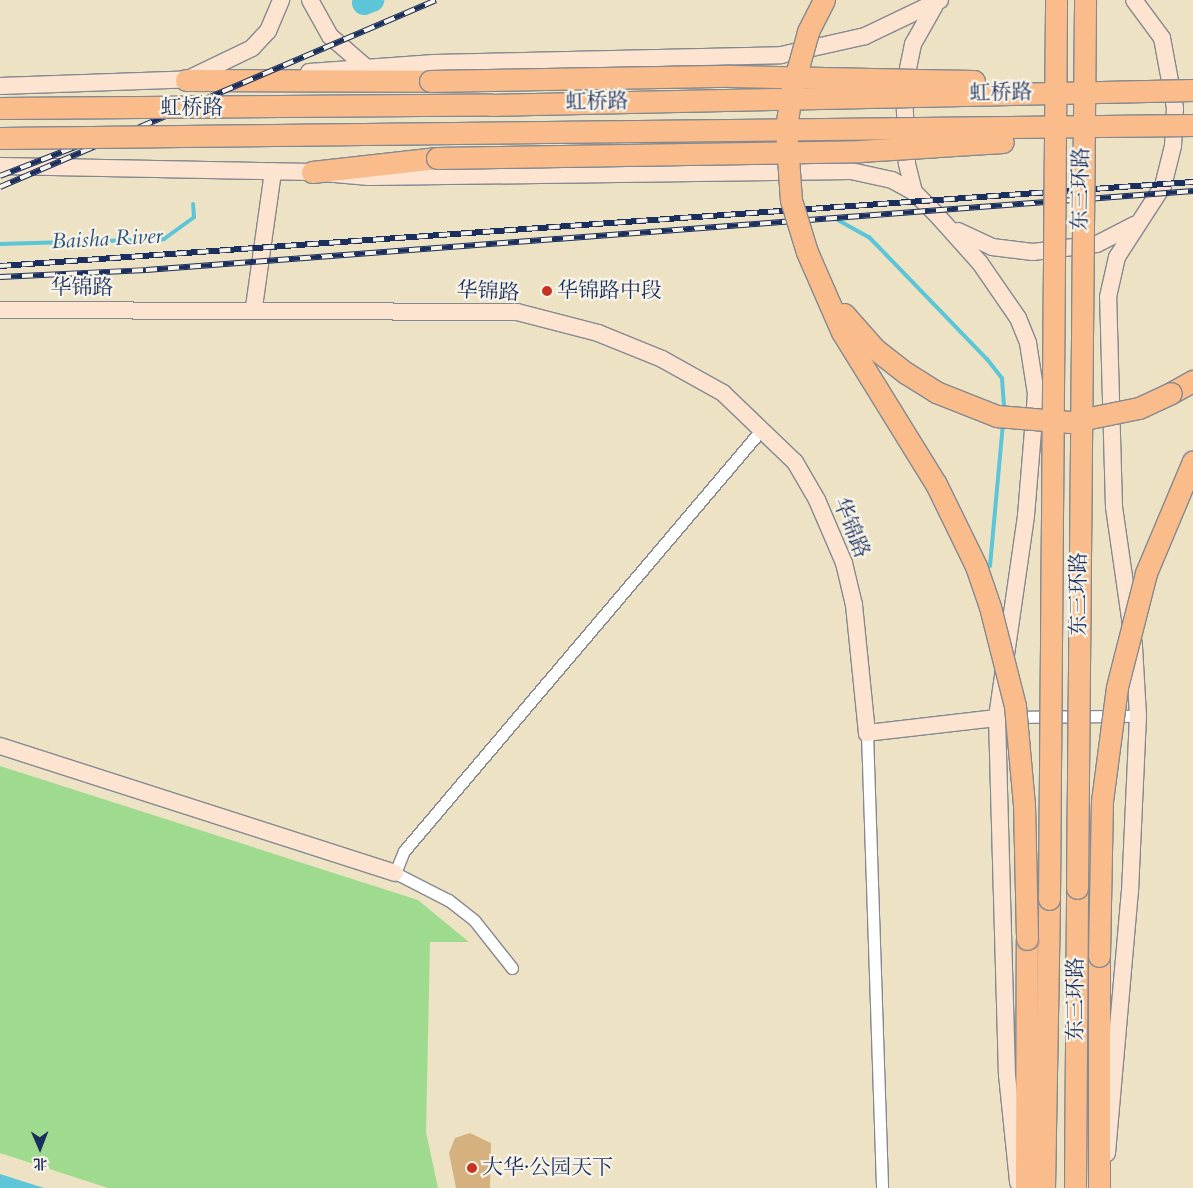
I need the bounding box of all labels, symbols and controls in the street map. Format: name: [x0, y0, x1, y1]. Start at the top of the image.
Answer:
street label: 虹桥路: [969, 80, 1033, 106]
street label: 虹桥路: [565, 89, 629, 115]
street label: 虹桥路: [161, 95, 223, 121]
street label: 东三环路: [1068, 147, 1094, 231]
water label: Baisha River: [51, 223, 163, 255]
street label: 华锦路: [51, 275, 113, 301]
street label: 华锦路: [456, 278, 520, 306]
place label: 华锦路中段: [557, 278, 662, 304]
marker: 华锦路中段: [541, 285, 553, 297]
street label: 华锦路: [828, 494, 874, 562]
street label: 东三环路: [1066, 552, 1092, 636]
street label: 东三环路: [1063, 957, 1089, 1041]
north arrow: [15, 1123, 65, 1173]
text: 北: [33, 1154, 47, 1173]
place label: 大华·公园天下: [482, 1155, 613, 1181]
marker: 大华·公园天下: [466, 1162, 478, 1174]

